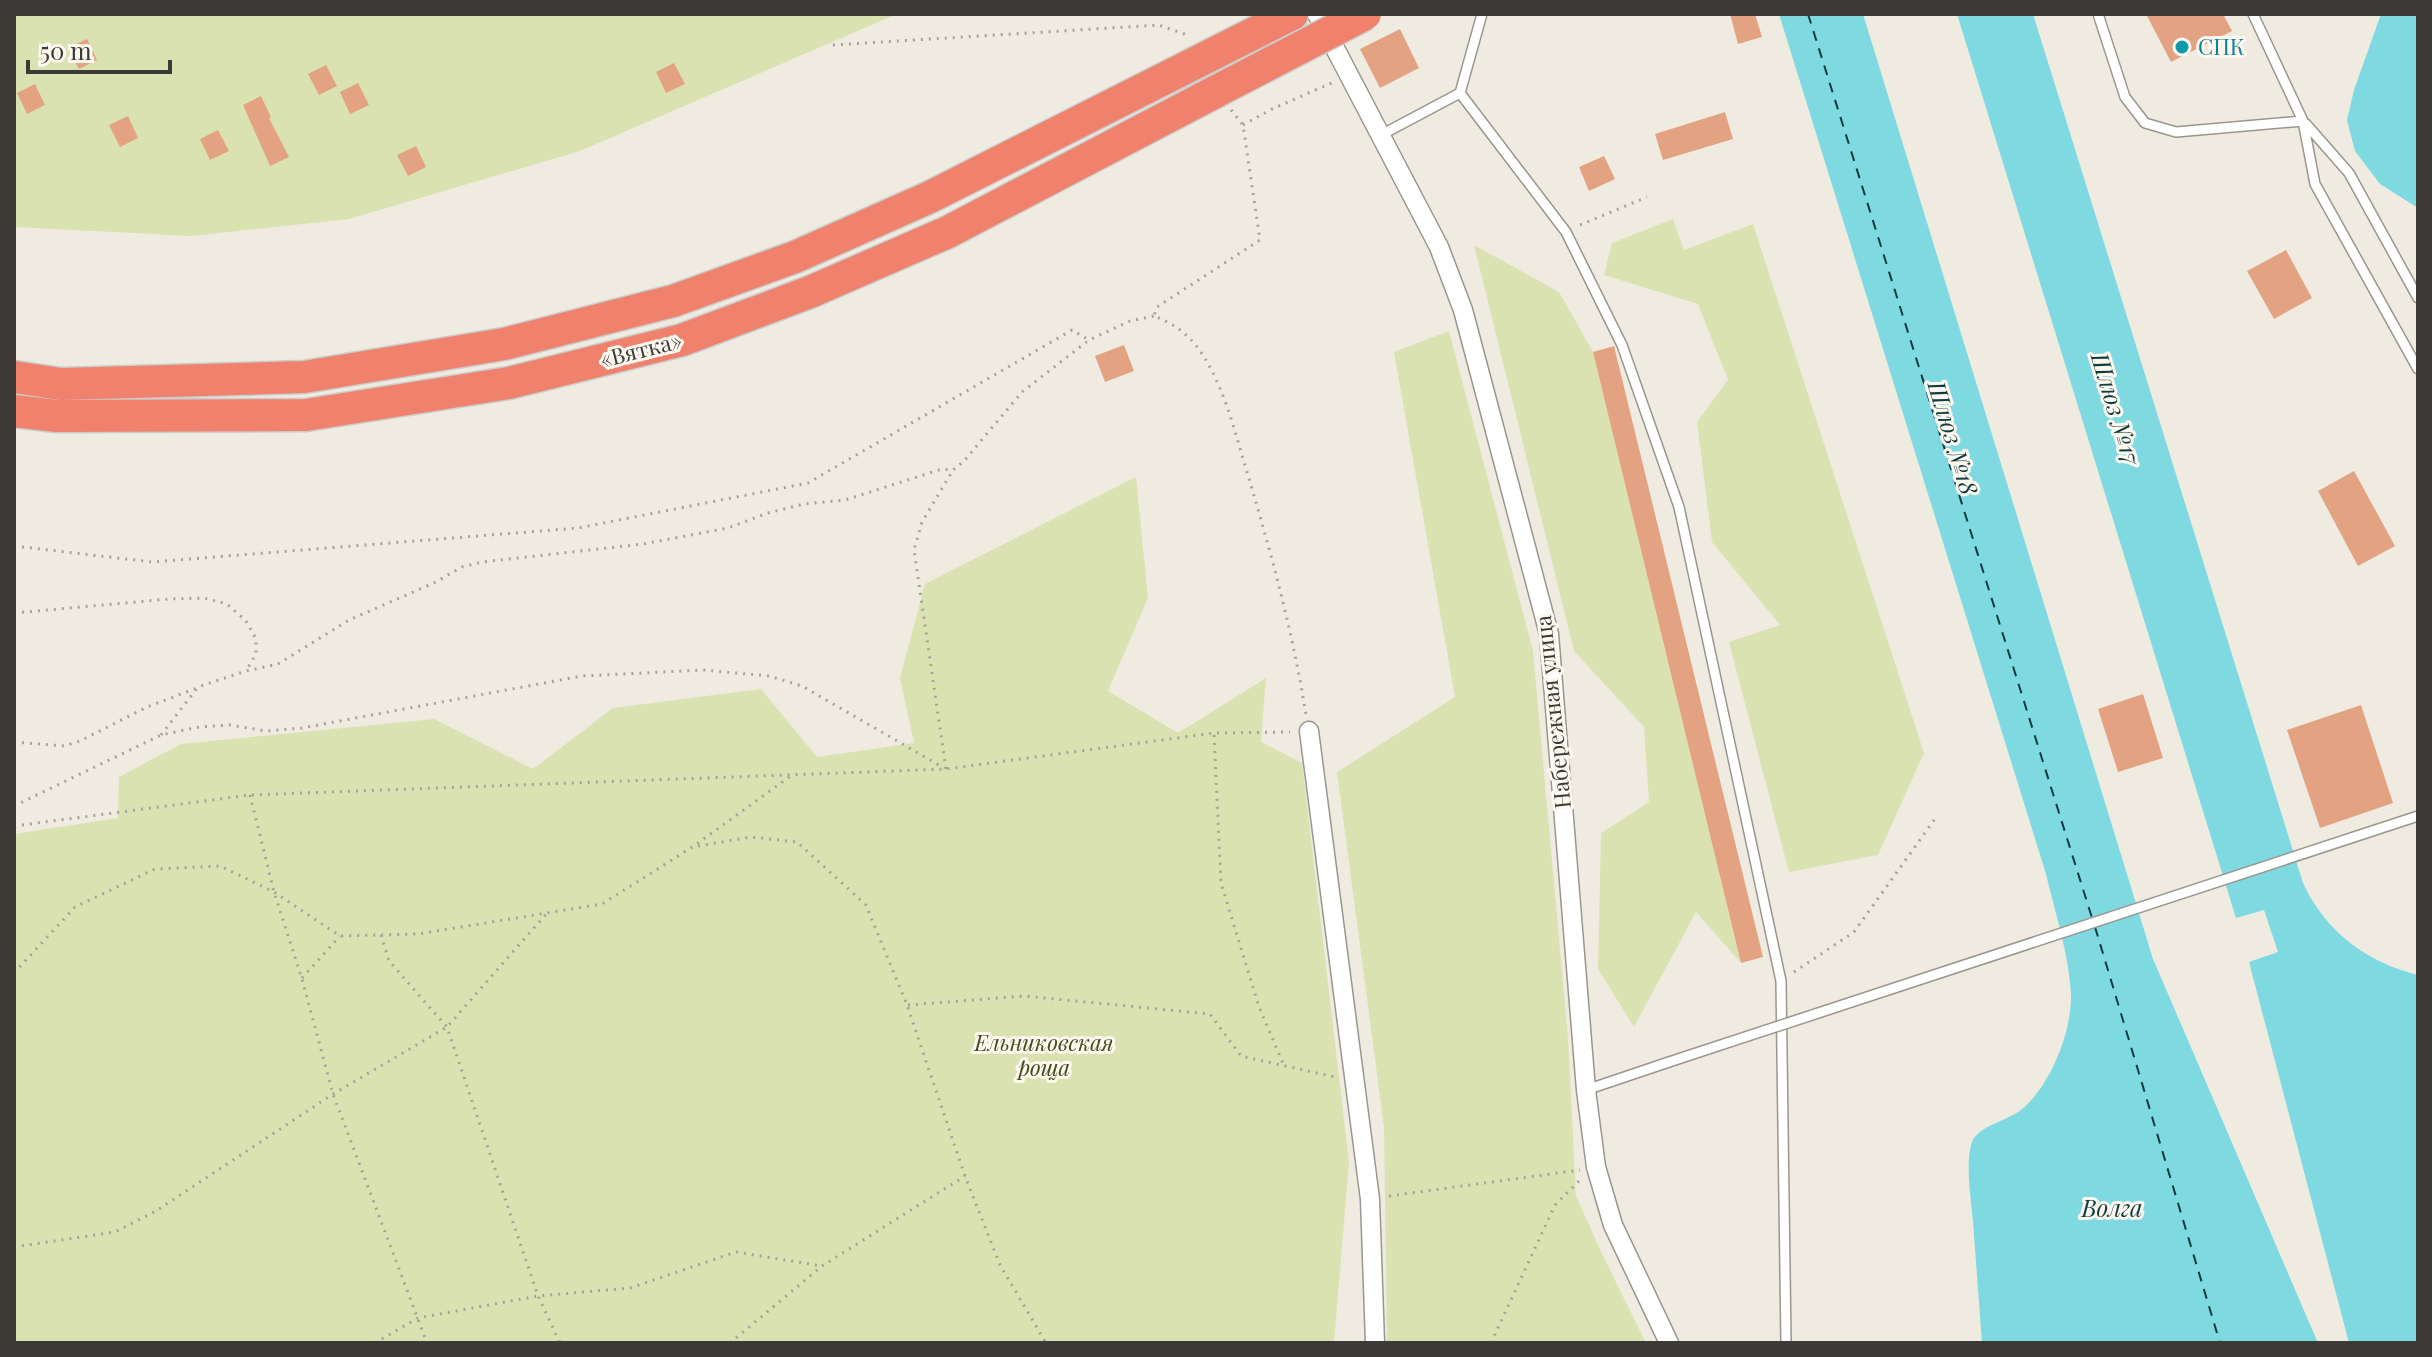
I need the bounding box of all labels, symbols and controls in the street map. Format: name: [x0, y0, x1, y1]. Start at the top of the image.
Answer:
scale bar: [28, 24, 170, 74]
place label: СПК: [2198, 31, 2245, 61]
text: 50 m: [40, 34, 92, 66]
marker: СПК: [2173, 38, 2191, 56]
street label: «Вятка»: [597, 324, 685, 374]
water label: Шлюз №17: [2084, 347, 2150, 470]
water label: Шлюз №18: [1921, 376, 1986, 498]
street label: Набережная улица: [1527, 614, 1577, 810]
park label: Ельниковская роща: [973, 1027, 1114, 1082]
water label: Волга: [2080, 1191, 2143, 1223]

